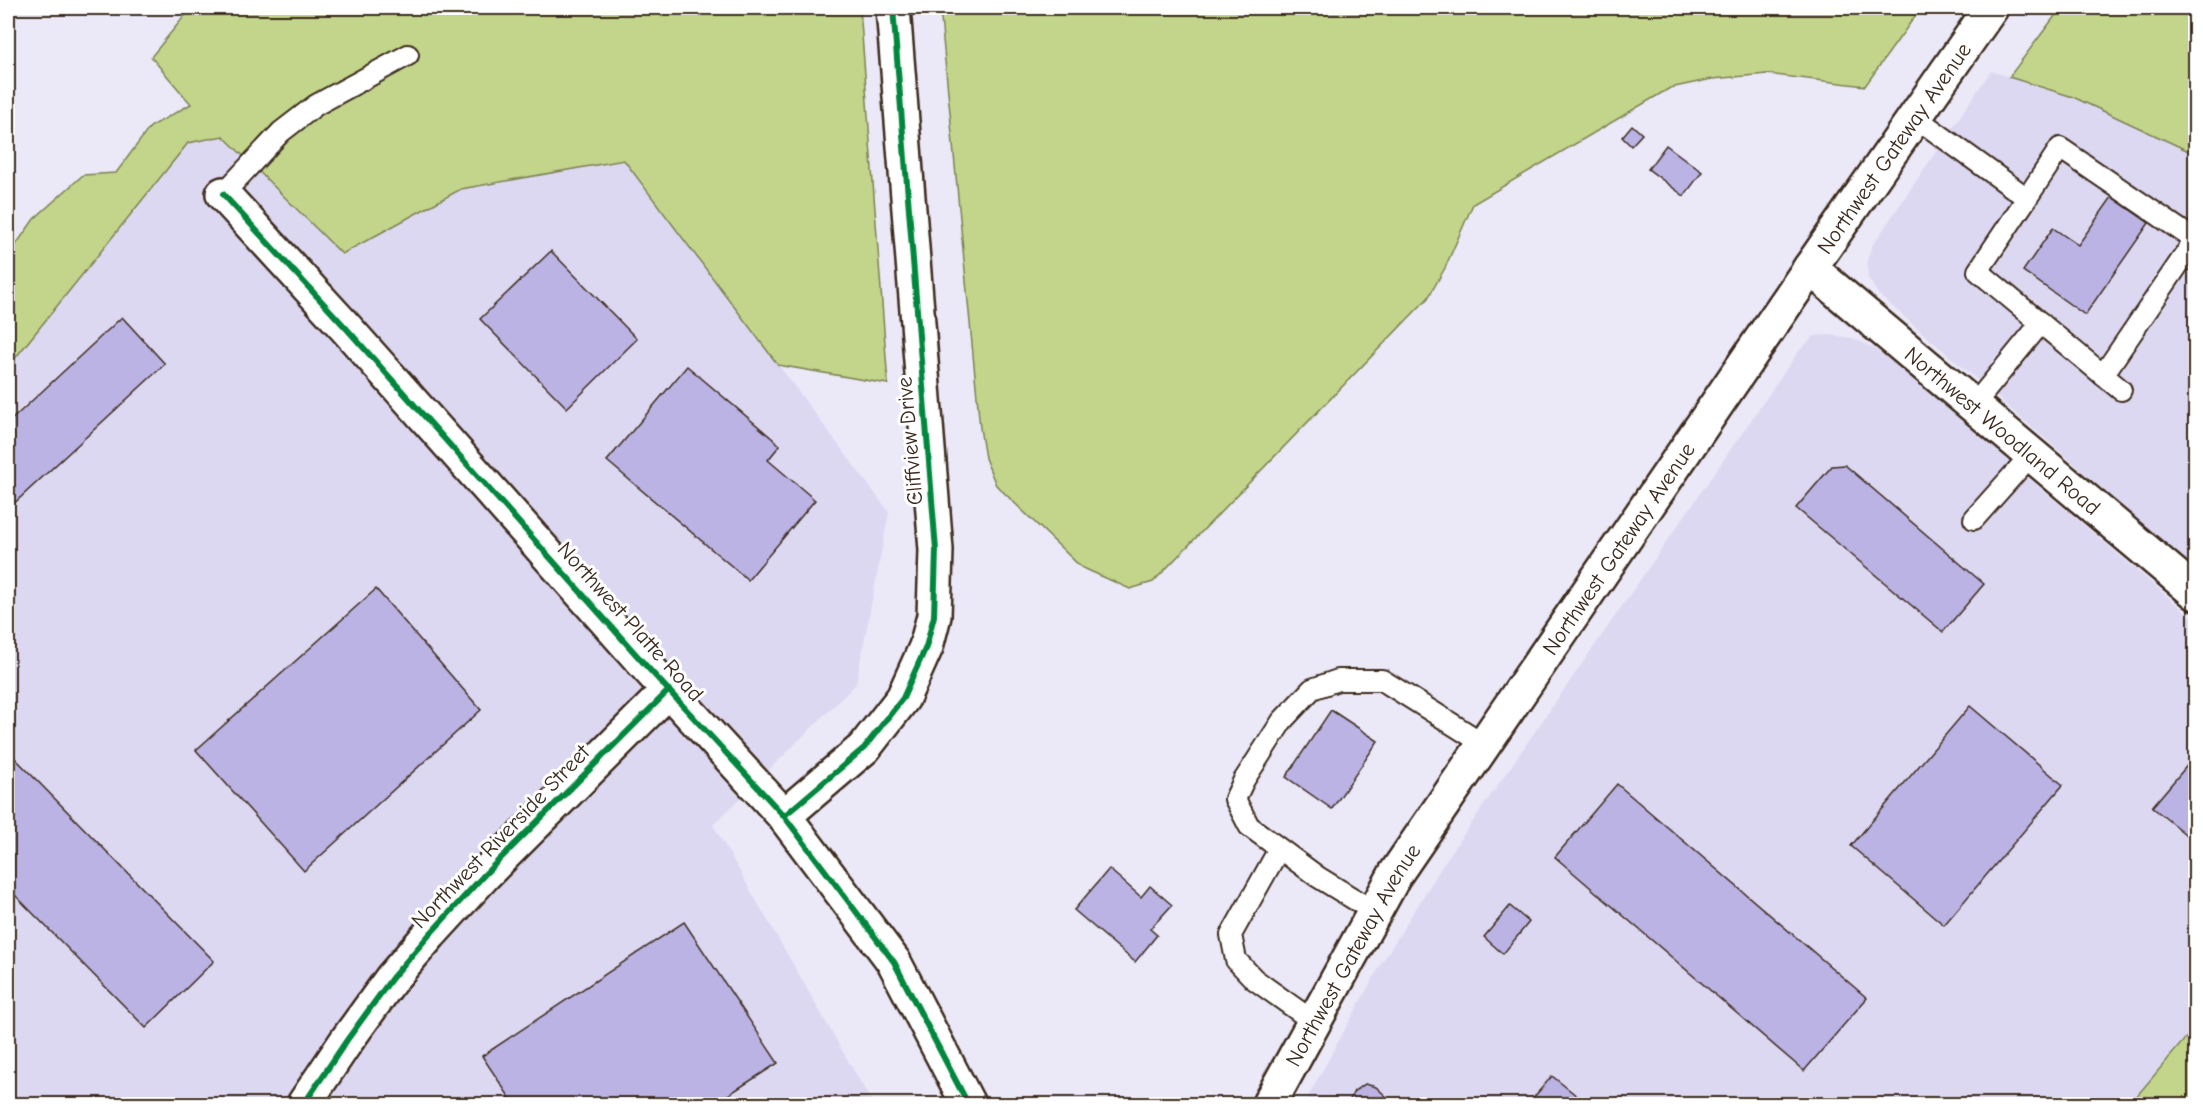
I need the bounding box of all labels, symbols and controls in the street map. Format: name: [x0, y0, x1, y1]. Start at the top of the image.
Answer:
street label: Northwest Gateway Avenue: [1812, 38, 1977, 259]
street label: Northwest Woodland Road: [1899, 341, 2105, 521]
street label: Cliffview Drive: [891, 376, 929, 506]
street label: Northwest Gateway Avenue: [1537, 438, 1701, 660]
street label: Northwest Platte Road: [552, 536, 709, 707]
street label: Northwest Riverside Street: [406, 739, 596, 934]
street label: Northwest Gateway Avenue: [1280, 839, 1426, 1071]

